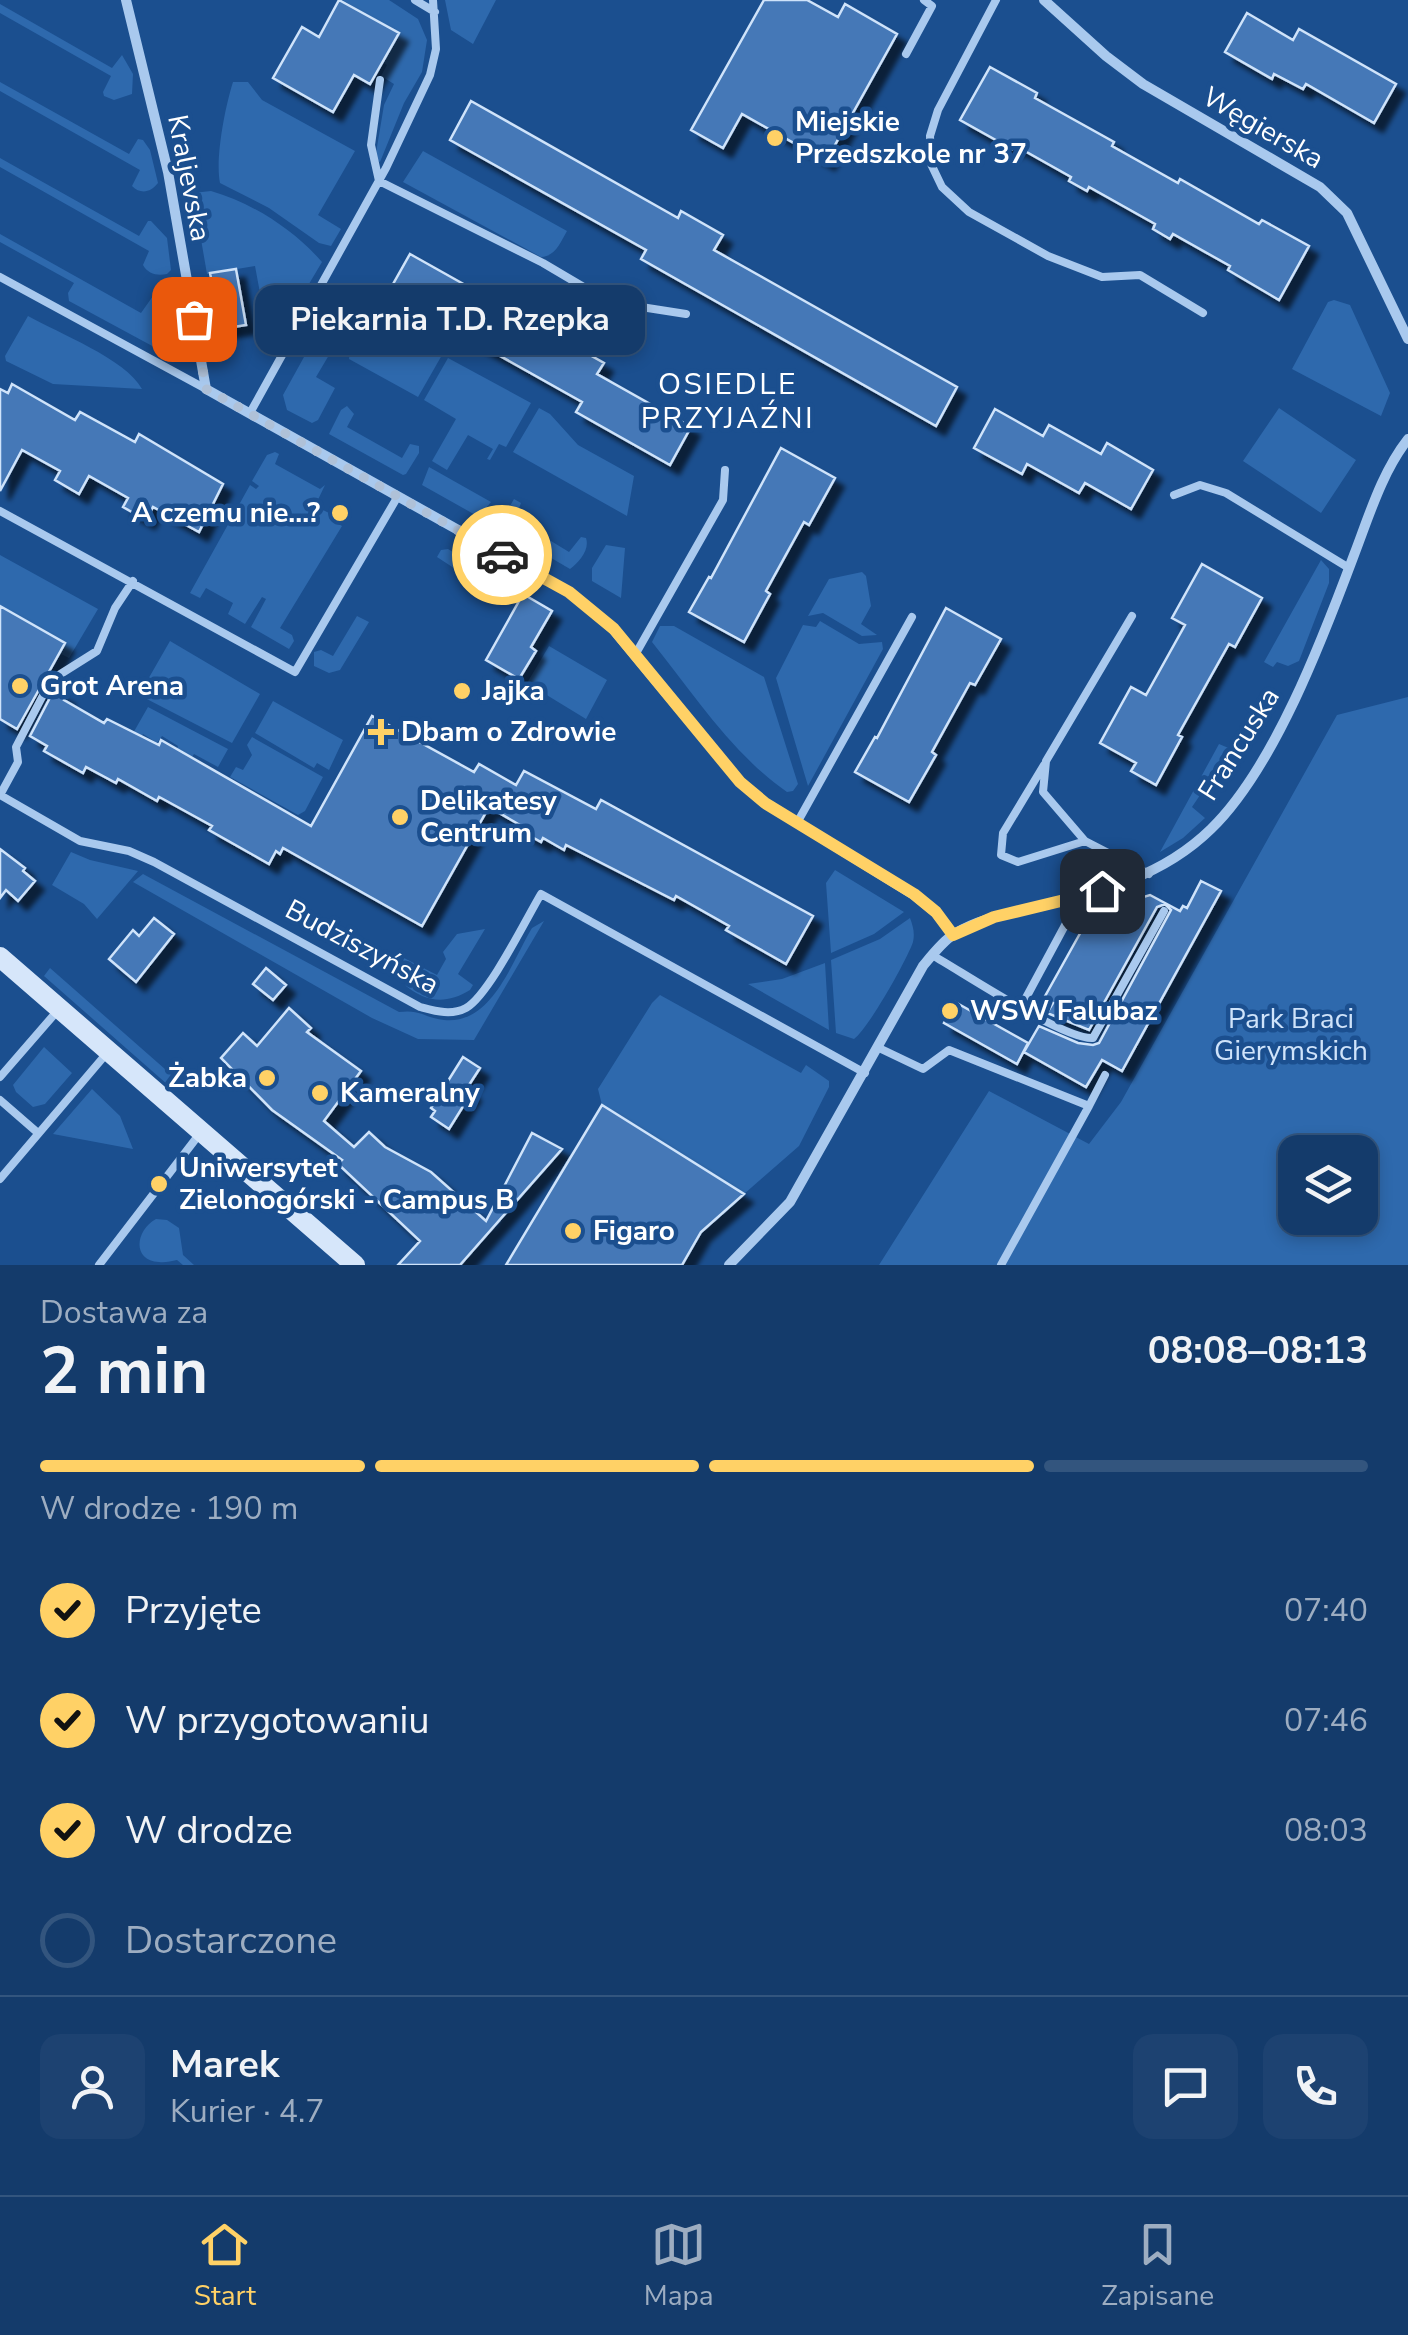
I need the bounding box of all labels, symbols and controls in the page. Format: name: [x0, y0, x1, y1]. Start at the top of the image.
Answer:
street label: Węgierska: [1196, 78, 1330, 178]
place label: Miejskie Przedszkole nr 37: [795, 103, 1027, 173]
street label: Kraljevska: [158, 111, 220, 245]
marker: Miejskie Przedszkole nr 37: [764, 127, 786, 149]
pin: [152, 277, 237, 362]
callout: Piekarnia T.D. Rzepka: [254, 284, 644, 354]
icon: bag: [167, 292, 222, 347]
text: Piekarnia T.D. Rzepka: [290, 298, 610, 341]
district label: OSIEDLE PRZYJAŹNI: [641, 364, 815, 439]
place label: A czemu nie...?: [132, 494, 320, 532]
marker: A czemu nie...?: [329, 502, 351, 524]
courier: [452, 505, 552, 605]
icon: car: [475, 528, 530, 583]
place label: Grot Arena: [40, 667, 184, 705]
place label: Jajka: [481, 672, 545, 710]
marker: Grot Arena: [9, 675, 31, 697]
marker: Jajka: [451, 680, 473, 702]
street label: Francuska: [1189, 680, 1289, 808]
place label: Dbam o Zdrowie: [401, 713, 616, 751]
marker: Dbam o Zdrowie: [370, 721, 392, 743]
place label: Delikatesy Centrum: [420, 782, 557, 852]
marker: Delikatesy Centrum: [389, 806, 411, 828]
pin: [1060, 849, 1145, 934]
icon: home: [1075, 864, 1130, 919]
street label: Budziszyńska: [278, 891, 446, 1003]
place label: WSW Falubaz: [970, 992, 1158, 1030]
marker: WSW Falubaz: [939, 1000, 961, 1022]
park label: Park Braci Gierymskich: [1214, 1000, 1368, 1070]
place label: Żabka: [168, 1059, 247, 1097]
marker: Żabka: [256, 1067, 278, 1089]
place label: Kameralny: [340, 1074, 480, 1112]
marker: Kameralny: [309, 1082, 331, 1104]
map controls: [1278, 1135, 1378, 1235]
button: layers: [1278, 1135, 1378, 1235]
place label: Uniwersytet Zielonogórski - Campus B: [179, 1149, 515, 1219]
marker: Uniwersytet Zielonogórski - Campus B: [148, 1173, 170, 1195]
place label: Figaro: [593, 1212, 675, 1250]
marker: Figaro: [562, 1220, 584, 1242]
text: Dostawa za: [40, 1291, 208, 1334]
text: 08:08–08:13: [1148, 1325, 1368, 1376]
text: 2 min: [40, 1327, 208, 1416]
text: W drodze · 190 m: [40, 1487, 298, 1530]
icon: check: [40, 1583, 95, 1638]
text: Przyjęte: [125, 1585, 262, 1636]
text: 07:40: [1284, 1589, 1368, 1632]
icon: check: [40, 1693, 95, 1748]
text: W przygotowaniu: [125, 1695, 430, 1746]
text: 07:46: [1284, 1699, 1368, 1742]
icon: check: [40, 1803, 95, 1858]
text: W drodze: [125, 1805, 293, 1856]
text: 08:03: [1284, 1809, 1368, 1852]
text: Dostarczone: [125, 1915, 337, 1966]
button: person: [40, 2034, 145, 2139]
button: chat: [1133, 2034, 1238, 2139]
button: phone: [1263, 2034, 1368, 2139]
text: Marek: [170, 2039, 279, 2090]
text: Kurier · 4.7: [170, 2090, 324, 2133]
tab: Start: [194, 2217, 256, 2315]
tab: Mapa: [644, 2217, 714, 2315]
tab: Zapisane: [1101, 2217, 1214, 2315]

